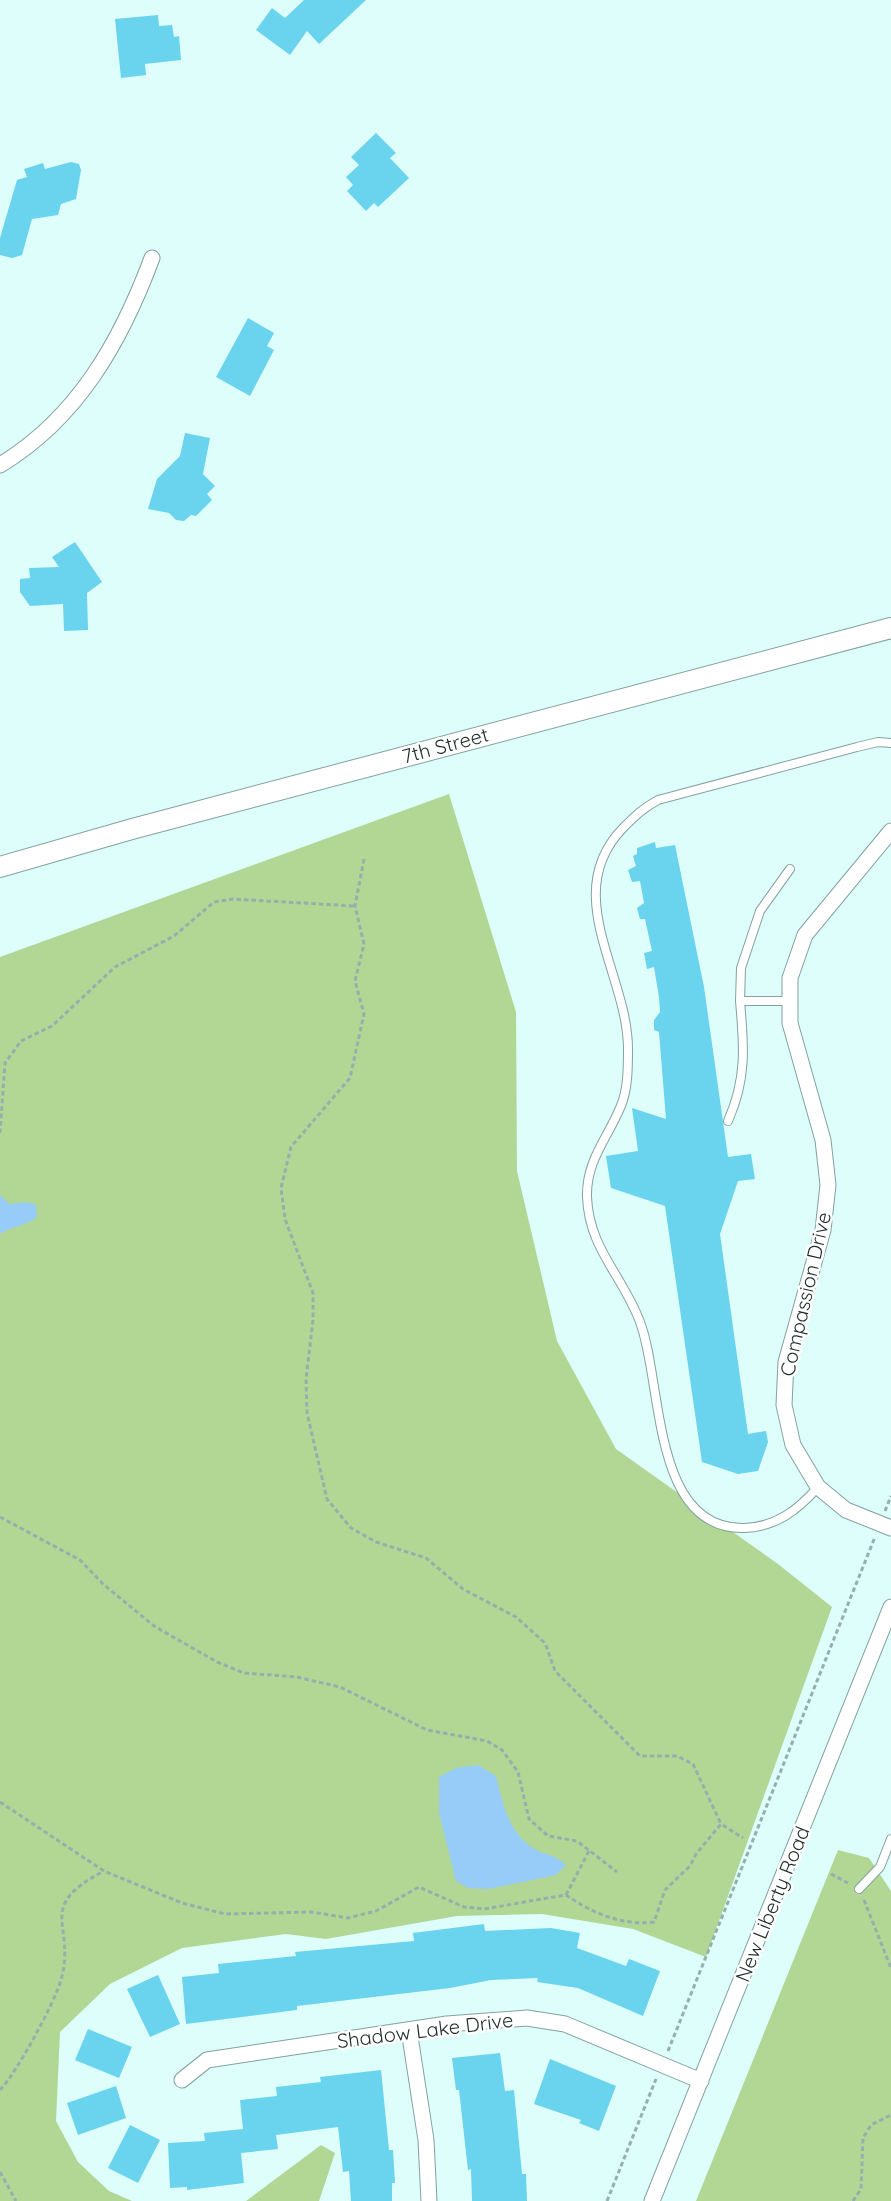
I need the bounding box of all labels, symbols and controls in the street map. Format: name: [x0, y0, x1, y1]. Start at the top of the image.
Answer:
street label: 7th Street: [399, 721, 491, 769]
street label: Compassion Drive: [774, 1209, 836, 1379]
street label: New Liberty Road: [729, 1823, 815, 1985]
street label: Shadow Lake Drive: [335, 2007, 515, 2053]

